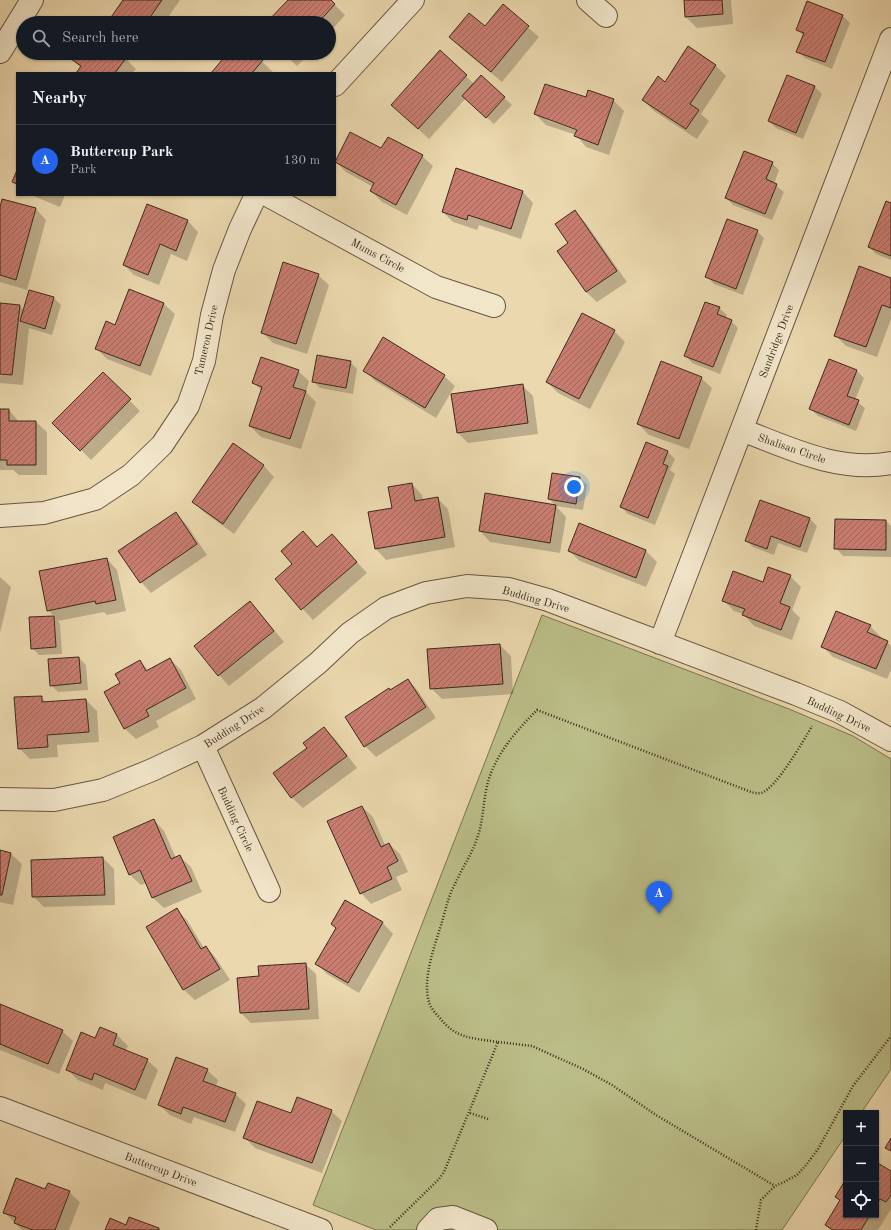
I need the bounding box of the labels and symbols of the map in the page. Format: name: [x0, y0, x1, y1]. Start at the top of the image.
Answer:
street label: Mums Circle: [349, 238, 406, 275]
street label: Sandridge Drive: [758, 303, 796, 380]
street label: Tameron Drive: [194, 304, 221, 377]
street label: Shalisan Circle: [756, 433, 827, 466]
your location: [564, 477, 584, 497]
street label: Budding Drive: [501, 586, 570, 615]
street label: Budding Drive: [805, 696, 872, 735]
street label: Budding Drive: [203, 704, 267, 751]
street label: Budding Circle: [215, 785, 255, 854]
pin: A: [646, 881, 672, 914]
street label: Buttercup Drive: [123, 1152, 198, 1189]

